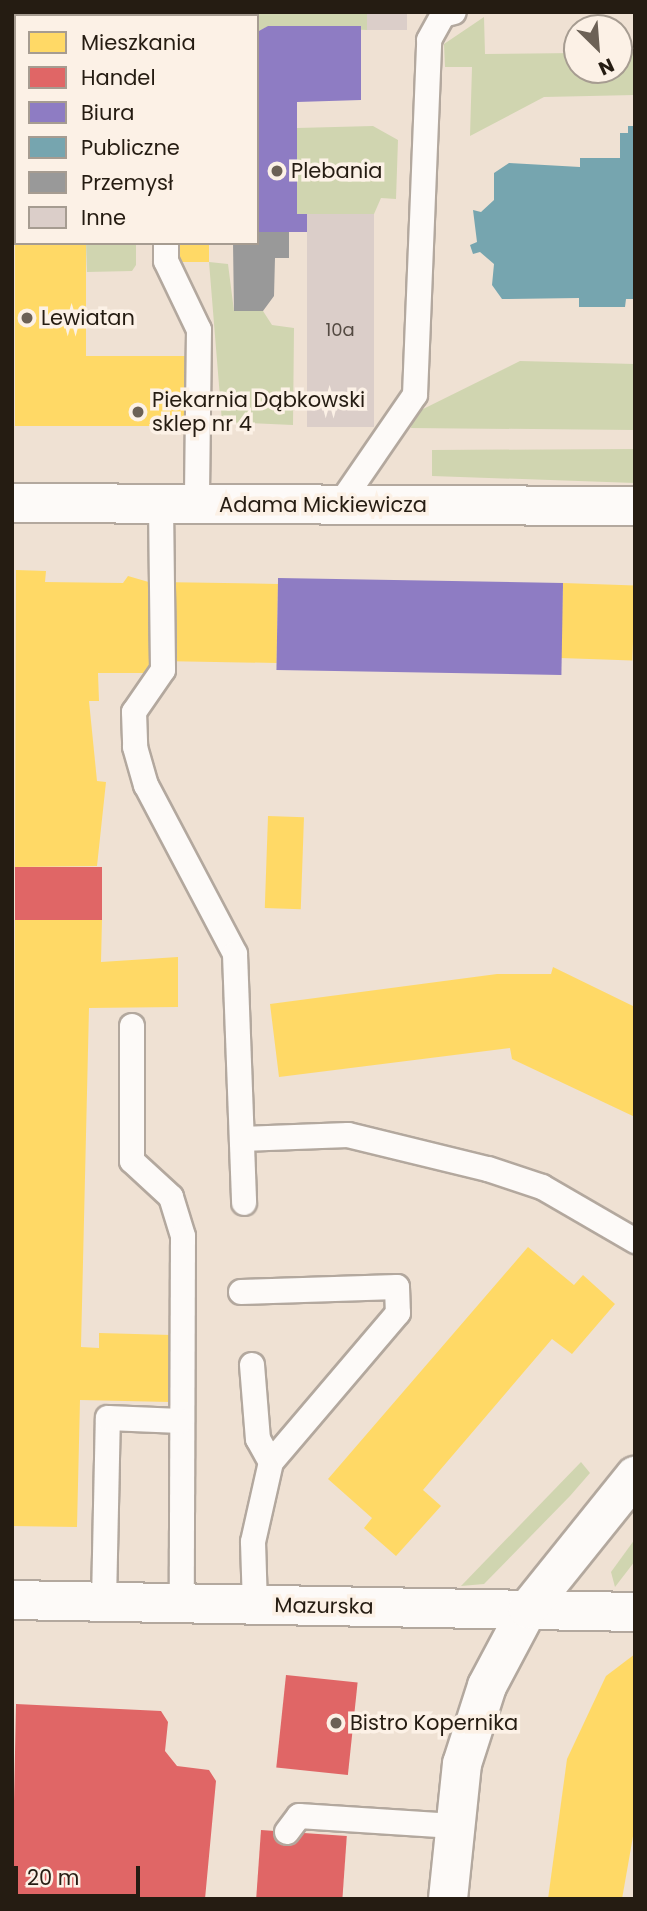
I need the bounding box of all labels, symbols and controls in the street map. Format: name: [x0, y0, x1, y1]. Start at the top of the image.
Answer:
legend: [14, 14, 259, 245]
north arrow: [563, 14, 633, 84]
text: Mieszkania: [81, 28, 196, 57]
text: N: [594, 51, 618, 82]
text: Handel: [81, 63, 156, 92]
text: Biura: [81, 98, 135, 127]
text: Publiczne: [81, 133, 180, 162]
place label: Plebania: [291, 158, 383, 184]
marker: Plebania: [269, 163, 285, 179]
text: Przemysł: [81, 168, 173, 197]
text: Inne: [81, 203, 126, 232]
place label: Lewiatan: [41, 305, 135, 331]
marker: Lewiatan: [19, 310, 35, 326]
house number: 10a: [325, 319, 355, 341]
place label: Piekarnia Dąbkowski sklep nr 4: [152, 387, 365, 437]
marker: Piekarnia Dąbkowski sklep nr 4: [130, 404, 146, 420]
street label: Adama Mickiewicza: [219, 492, 427, 518]
street label: Mazurska: [274, 1593, 374, 1619]
place label: Bistro Kopernika: [350, 1710, 518, 1736]
marker: Bistro Kopernika: [328, 1715, 344, 1731]
scale bar: [18, 1852, 144, 1896]
text: 20 m: [27, 1863, 80, 1892]

